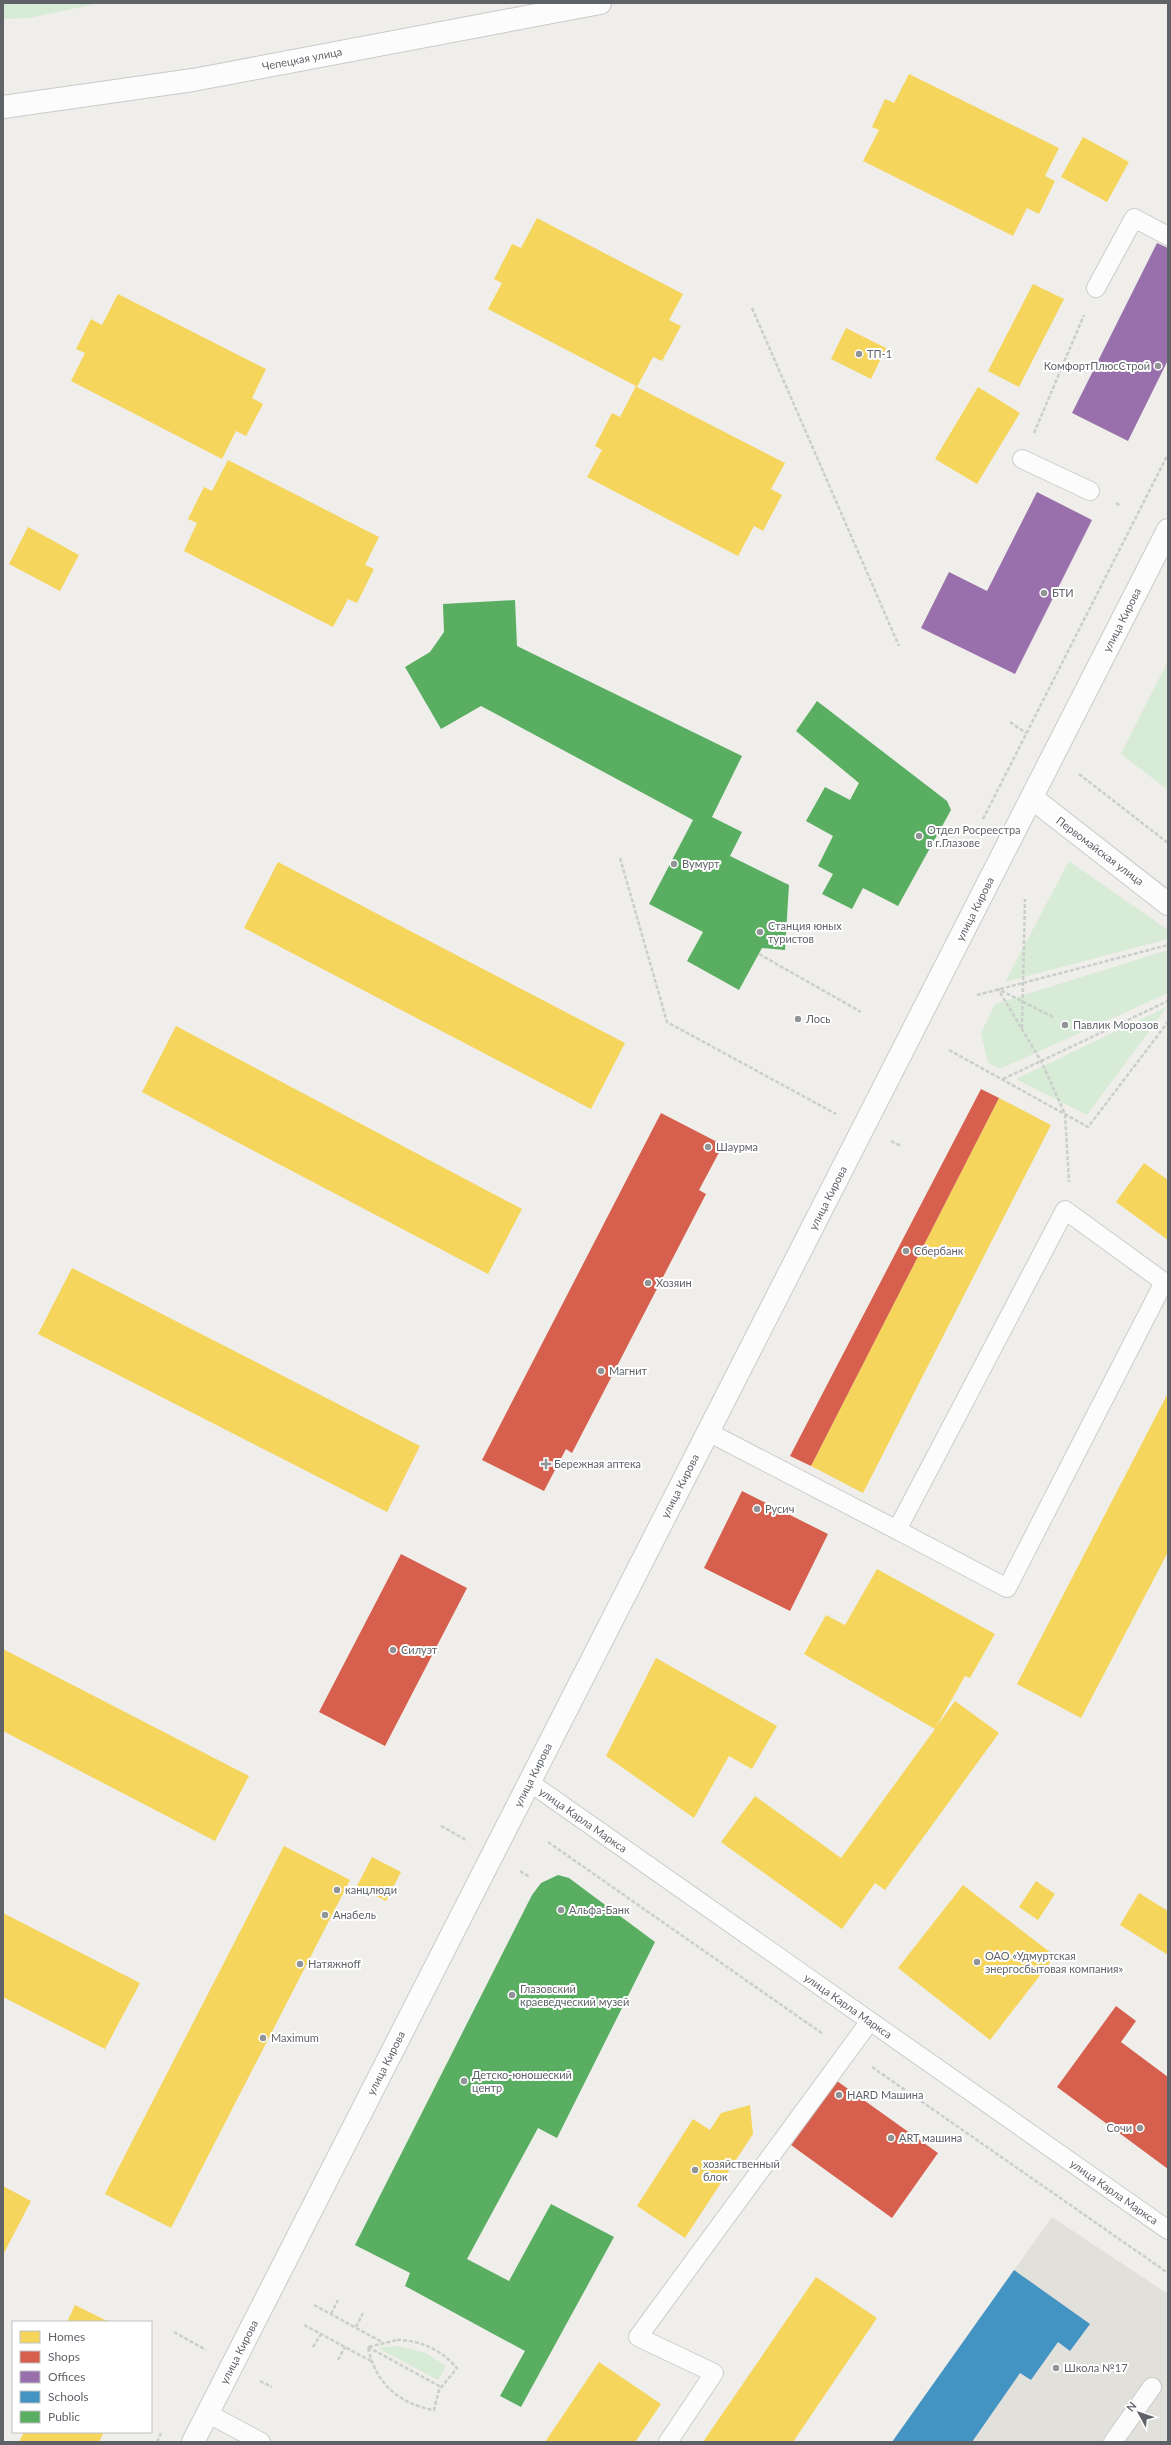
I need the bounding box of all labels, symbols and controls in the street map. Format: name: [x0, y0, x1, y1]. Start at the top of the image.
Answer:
street label: Чепецкая улица: [261, 44, 343, 73]
place label: ТП-1: [867, 347, 892, 360]
marker: ТП-1: [854, 349, 864, 359]
place label: КомфортПлюсСтрой: [1044, 359, 1150, 372]
marker: КомфортПлюсСтрой: [1153, 361, 1163, 371]
place label: БТИ: [1052, 586, 1074, 599]
street label: улица Кирова: [1100, 586, 1143, 654]
marker: БТИ: [1039, 588, 1049, 598]
street label: Первомайская улица: [1054, 814, 1146, 888]
place label: Отдел Росреестра в г.Глазове: [927, 823, 1021, 849]
marker: Отдел Росреестра в г.Глазове: [914, 831, 924, 841]
place label: Вумурт: [682, 857, 720, 870]
marker: Вумурт: [669, 859, 679, 869]
street label: улица Кирова: [953, 875, 996, 943]
place label: Станция юных туристов: [768, 919, 842, 945]
marker: Станция юных туристов: [755, 927, 765, 937]
place label: Лось: [805, 1012, 831, 1025]
marker: Лось: [793, 1014, 803, 1024]
place label: Павлик Морозов: [1073, 1018, 1158, 1031]
marker: Павлик Морозов: [1060, 1020, 1070, 1030]
place label: Шаурма: [716, 1140, 758, 1153]
marker: Шаурма: [703, 1142, 713, 1152]
street label: улица Кирова: [806, 1164, 849, 1232]
place label: Сбербанк: [914, 1244, 964, 1257]
marker: Сбербанк: [901, 1246, 911, 1256]
place label: Хозяин: [656, 1276, 692, 1289]
marker: Хозяин: [643, 1278, 653, 1288]
place label: Магнит: [609, 1364, 648, 1377]
marker: Магнит: [596, 1366, 606, 1376]
street label: улица Кирова: [658, 1452, 701, 1520]
place label: Бережная аптека: [554, 1457, 641, 1470]
marker: Бережная аптека: [541, 1459, 551, 1469]
place label: Русич: [765, 1502, 794, 1515]
marker: Русич: [752, 1504, 762, 1514]
place label: Силуэт: [401, 1643, 438, 1656]
marker: Силуэт: [388, 1645, 398, 1655]
street label: улица Кирова: [511, 1741, 554, 1809]
street label: улица Карла Маркса: [537, 1784, 630, 1855]
place label: канцлюди: [345, 1883, 397, 1896]
marker: канцлюди: [332, 1885, 342, 1895]
place label: Альфа-Банк: [569, 1903, 630, 1916]
marker: Альфа-Банк: [556, 1905, 566, 1915]
place label: Анабель: [333, 1908, 376, 1921]
marker: Анабель: [320, 1910, 330, 1920]
place label: ОАО «Удмуртская энергосбытовая компания»: [985, 1949, 1123, 1975]
place label: Натяжноff: [308, 1957, 361, 1970]
marker: ОАО «Удмуртская энергосбытовая компания»: [972, 1957, 982, 1967]
marker: Натяжноff: [295, 1959, 305, 1969]
street label: улица Карла Маркса: [802, 1970, 895, 2041]
place label: Глазовский краеведческий музей: [520, 1982, 629, 2008]
marker: Глазовский краеведческий музей: [507, 1990, 517, 2000]
street label: улица Кирова: [364, 2029, 407, 2097]
place label: Maximum: [271, 2031, 319, 2044]
marker: Maximum: [258, 2033, 268, 2043]
place label: Детско-юношеский центр: [472, 2068, 572, 2094]
marker: Детско-юношеский центр: [459, 2076, 469, 2086]
place label: HARD Машина: [847, 2088, 923, 2101]
marker: HARD Машина: [834, 2090, 844, 2100]
place label: Сочи: [1107, 2121, 1132, 2134]
marker: Сочи: [1135, 2123, 1145, 2133]
place label: ART машина: [899, 2131, 962, 2144]
marker: ART машина: [886, 2133, 896, 2143]
street label: улица Карла Маркса: [1068, 2156, 1161, 2227]
place label: хозяйственный блок: [703, 2157, 780, 2183]
marker: хозяйственный блок: [690, 2165, 700, 2175]
street label: улица Кирова: [217, 2318, 260, 2386]
legend: [12, 2321, 152, 2433]
text: Homes: [48, 2329, 85, 2344]
text: Shops: [48, 2349, 80, 2364]
place label: Школа №17: [1064, 2361, 1128, 2374]
marker: Школа №17: [1051, 2363, 1061, 2373]
text: Offices: [48, 2369, 85, 2384]
text: Schools: [48, 2389, 89, 2404]
north arrow: [1119, 2393, 1159, 2433]
text: N: [1123, 2399, 1139, 2414]
text: Public: [48, 2409, 80, 2424]

